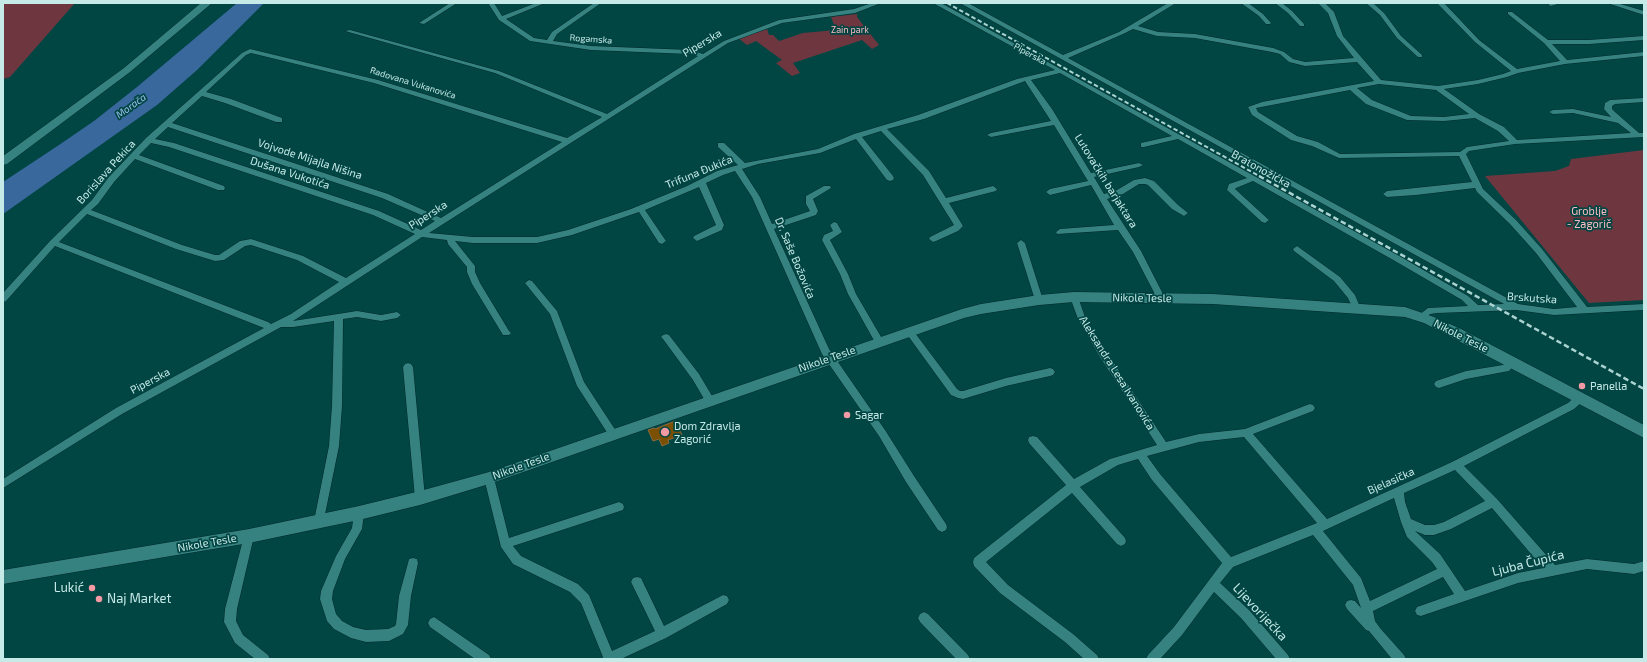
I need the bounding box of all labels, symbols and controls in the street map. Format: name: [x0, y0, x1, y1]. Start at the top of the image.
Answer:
park label: Zain park: [831, 25, 869, 35]
street label: Piperska: [680, 26, 724, 60]
street label: Rogamska: [569, 32, 613, 46]
street label: Piperska: [1012, 41, 1048, 67]
street label: Radovana Vukanovića: [369, 65, 457, 101]
water label: Morača: [114, 91, 148, 121]
street label: Lutovačkih barjaktara: [1072, 132, 1140, 230]
street label: Vojvode Mijajla Nišina: [256, 136, 364, 182]
street label: Borislava Pekica: [74, 137, 138, 207]
street label: Bratonožićka: [1229, 147, 1293, 191]
street label: Trifuna Đukića: [664, 153, 734, 191]
street label: Dušana Vukotića: [249, 154, 331, 192]
street label: Piperska: [406, 198, 450, 232]
park label: Groblje - Zagorič: [1567, 204, 1611, 230]
street label: Dr. Saše Božovića: [772, 215, 818, 301]
street label: Brskutska: [1507, 290, 1557, 306]
street label: Nikole Tesle: [1112, 291, 1172, 305]
street label: Aleksandra Lesa Ivanovića: [1077, 314, 1157, 432]
street label: Nikole Tesle: [1431, 317, 1491, 355]
street label: Nikole Tesle: [797, 343, 857, 375]
street label: Piperska: [128, 365, 172, 397]
place label: Panella: [1590, 379, 1627, 393]
marker: Panella: [1577, 381, 1587, 391]
place label: Sagar: [855, 408, 884, 422]
marker: Sagar: [842, 410, 852, 420]
place label: Dom Zdravlja Zagorić: [674, 419, 741, 445]
marker: Dom Zdravlja Zagorić: [659, 426, 671, 438]
street label: Nikole Tesle: [491, 450, 551, 482]
street label: Bjelasička: [1365, 465, 1417, 497]
street label: Nikole Tesle: [176, 531, 238, 555]
street label: Ljuba Čupića: [1490, 546, 1566, 580]
place label: Lukić: [54, 580, 84, 596]
street label: Lijevoriječka: [1229, 580, 1291, 644]
marker: Lukić: [87, 583, 97, 593]
place label: Naj Market: [107, 591, 172, 607]
marker: Naj Market: [94, 594, 104, 604]

